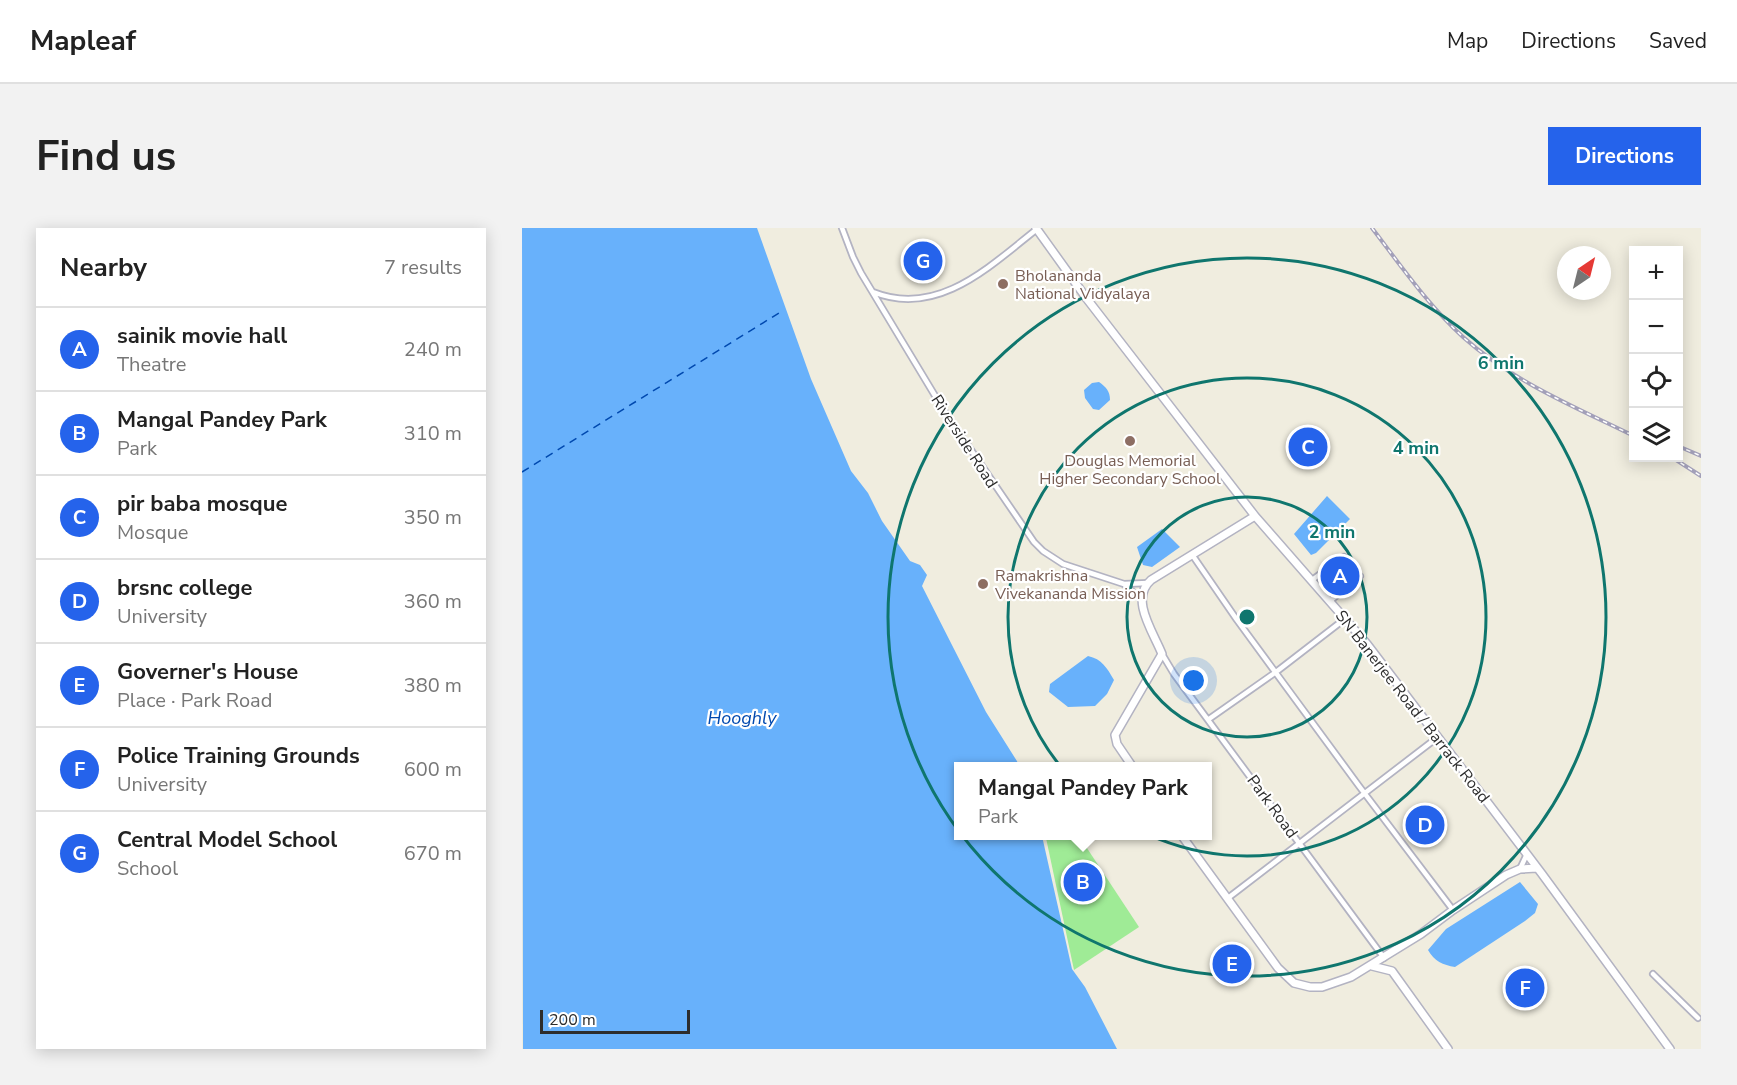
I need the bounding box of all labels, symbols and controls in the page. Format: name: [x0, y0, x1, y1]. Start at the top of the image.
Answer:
text: Mapleaf: [30, 22, 136, 60]
text: Map: [1447, 27, 1488, 55]
text: Directions: [1521, 27, 1616, 55]
text: Saved: [1649, 27, 1707, 55]
button: Directions: [1548, 127, 1701, 185]
text: Find us: [36, 128, 176, 185]
pin: G: [904, 238, 942, 284]
north arrow: [1557, 246, 1611, 300]
map controls: [1629, 246, 1683, 462]
button: +: [1629, 246, 1683, 300]
text: Nearby: [60, 250, 147, 285]
text: 7 results: [384, 254, 462, 281]
place label: Bholananda National Vidyalaya: [1015, 265, 1150, 305]
marker: Bholananda National Vidyalaya: [996, 277, 1010, 291]
button: −: [1629, 300, 1683, 354]
text: sainik movie hall: [117, 321, 287, 351]
text: A: [72, 336, 87, 363]
text: 240 m: [404, 336, 462, 363]
text: Theatre: [117, 351, 186, 378]
text: 6 min: [1478, 351, 1524, 375]
button: locate: [1629, 354, 1683, 408]
street label: Riverside Road: [926, 391, 1003, 493]
text: Mangal Pandey Park: [117, 405, 327, 435]
button: layers: [1629, 408, 1683, 462]
text: B: [73, 420, 86, 447]
text: 310 m: [404, 420, 462, 447]
pin: C: [1288, 424, 1328, 470]
marker: Douglas Memorial Higher Secondary School: [1123, 434, 1137, 448]
text: Park: [117, 435, 157, 462]
text: 4 min: [1393, 436, 1439, 460]
place label: Douglas Memorial Higher Secondary School: [1039, 450, 1221, 490]
text: pir baba mosque: [117, 489, 287, 519]
text: C: [73, 504, 86, 531]
text: 350 m: [404, 504, 462, 531]
text: Mosque: [117, 519, 188, 546]
text: 2 min: [1309, 520, 1355, 544]
pin: A: [1320, 554, 1360, 598]
place label: Ramakrishna Vivekananda Mission: [994, 565, 1146, 605]
text: brsnc college: [117, 573, 253, 603]
marker: Ramakrishna Vivekananda Mission: [976, 577, 990, 591]
text: D: [72, 588, 87, 615]
text: 360 m: [404, 588, 462, 615]
text: University: [117, 603, 207, 630]
street label: SN Banerjee Road / Barrack Road: [1330, 606, 1495, 808]
centre of rings: [1237, 607, 1257, 627]
text: Governer's House: [117, 657, 298, 687]
your location: [1179, 666, 1208, 695]
text: E: [74, 672, 85, 699]
text: 380 m: [404, 672, 462, 699]
text: Place · Park Road: [117, 687, 272, 714]
water label: Hooghly: [708, 706, 777, 730]
text: Police Training Grounds: [117, 741, 360, 771]
text: F: [74, 756, 85, 783]
text: 600 m: [404, 756, 462, 783]
popup: [954, 762, 1212, 840]
street label: Park Road: [1242, 770, 1303, 843]
text: University: [117, 771, 207, 798]
text: Mangal Pandey Park: [978, 773, 1188, 803]
pin: D: [1406, 802, 1444, 848]
text: Park: [978, 803, 1018, 830]
text: Central Model School: [117, 825, 337, 855]
text: G: [72, 840, 87, 867]
text: 670 m: [404, 840, 462, 867]
text: School: [117, 855, 178, 882]
pin: B: [1064, 860, 1102, 904]
pin: E: [1212, 942, 1252, 986]
pin: F: [1506, 966, 1544, 1011]
scale bar: [540, 1007, 690, 1034]
text: 200 m: [549, 1009, 596, 1031]

